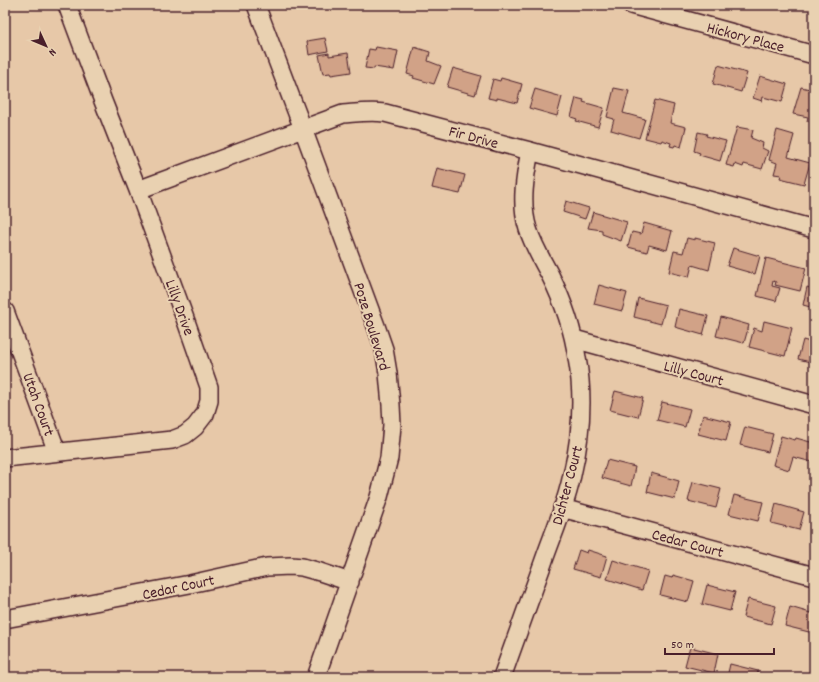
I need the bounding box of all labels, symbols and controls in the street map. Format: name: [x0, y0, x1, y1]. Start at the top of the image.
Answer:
street label: Hickory Place: [704, 17, 787, 60]
north arrow: [26, 26, 66, 66]
text: N: [44, 44, 59, 59]
street label: Fir Drive: [446, 121, 501, 156]
street label: Lilly Drive: [158, 277, 199, 339]
street label: Poze Boulevard: [346, 280, 395, 374]
street label: Lilly Court: [661, 355, 726, 393]
street label: Utah Court: [16, 370, 60, 440]
street label: Dichter Court: [547, 443, 590, 528]
street label: Cedar Court: [649, 524, 726, 565]
street label: Cedar Court: [140, 570, 217, 607]
scale bar: [665, 630, 774, 656]
text: 50 m: [671, 637, 694, 654]

